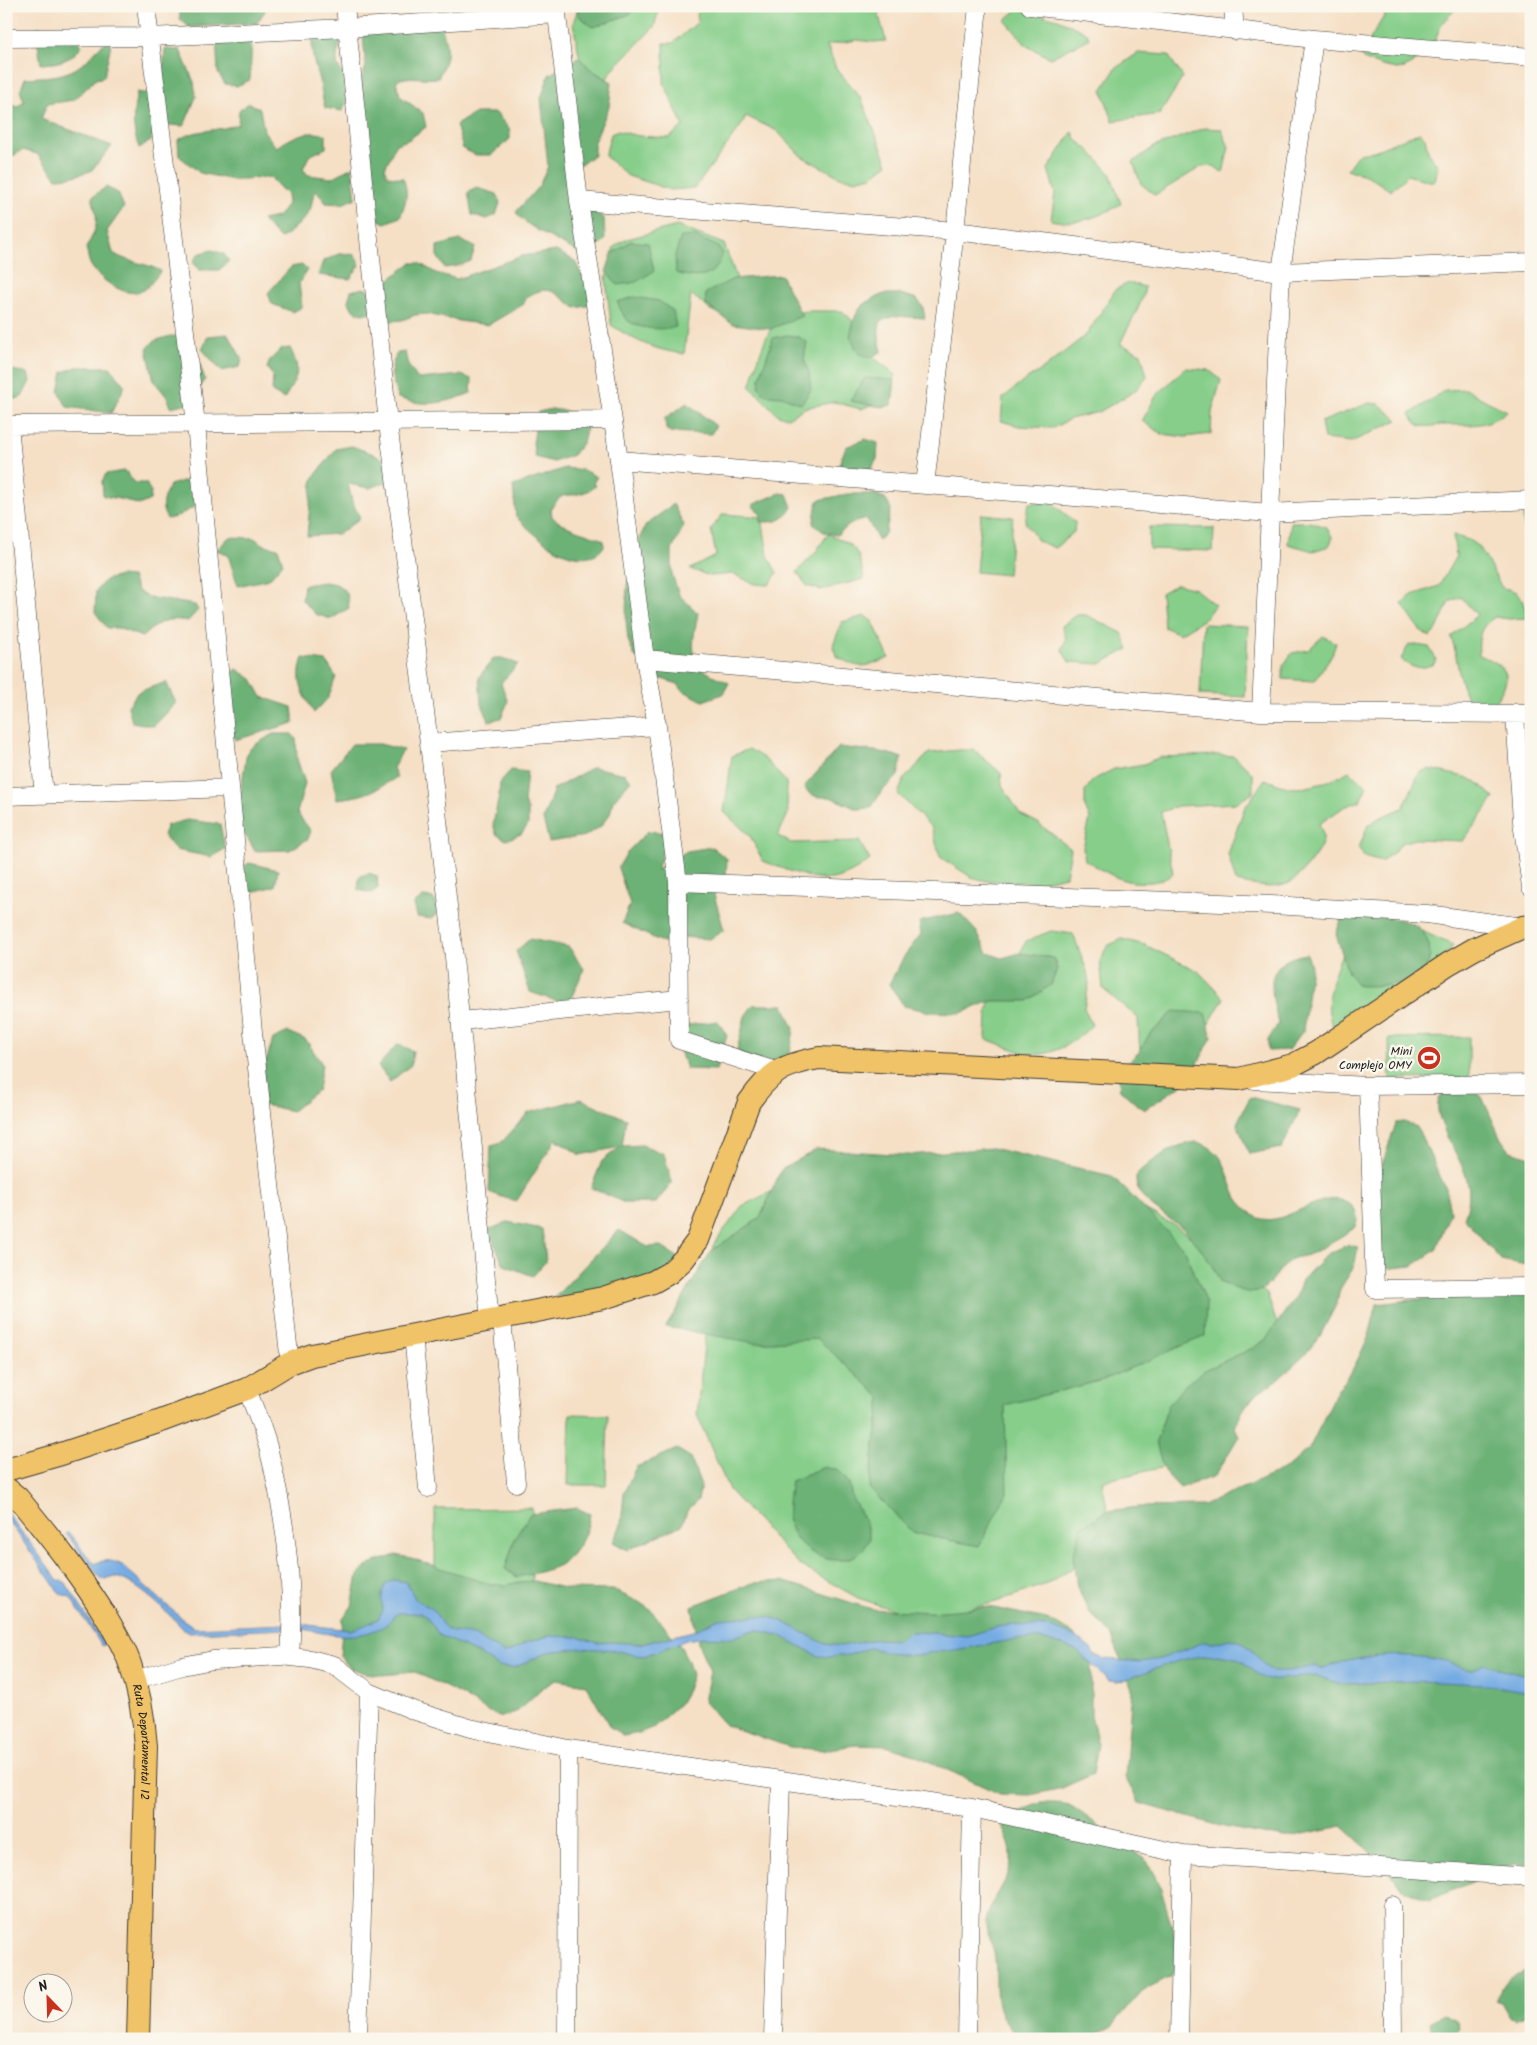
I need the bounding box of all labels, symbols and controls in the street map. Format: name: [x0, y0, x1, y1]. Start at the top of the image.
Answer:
place label: Mini Complejo OMY: [1339, 1042, 1413, 1075]
sports icon: Mini Complejo OMY: [1416, 1045, 1442, 1071]
street label: Ruta Departamental 12: [126, 1682, 155, 1800]
north arrow: [22, 1972, 72, 2022]
text: N: [35, 1975, 52, 1999]

